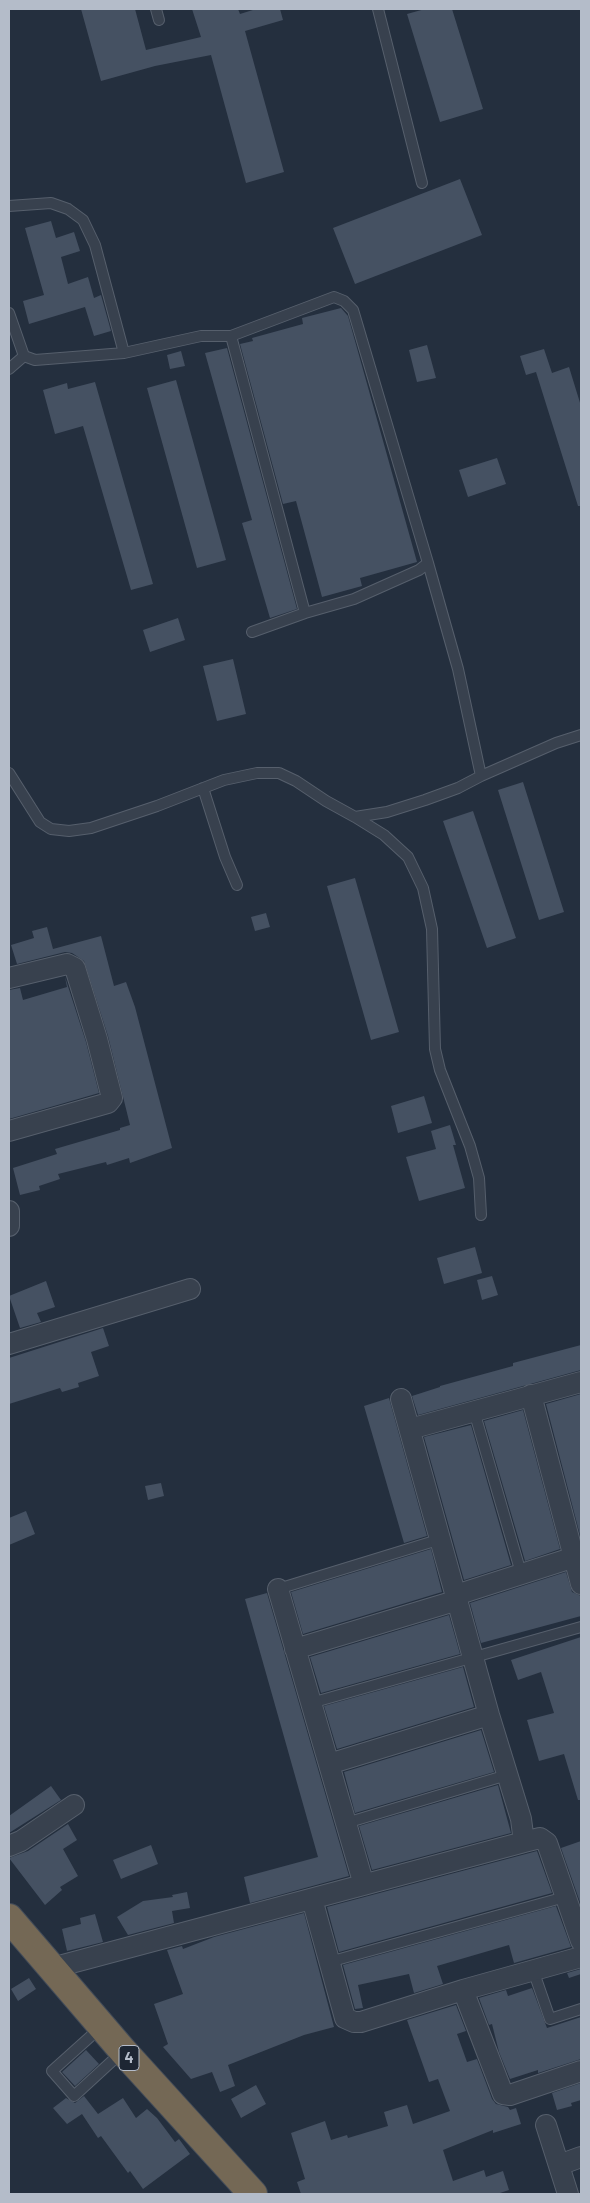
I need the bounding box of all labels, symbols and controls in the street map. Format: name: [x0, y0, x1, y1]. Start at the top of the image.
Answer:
road number: 4: [119, 2046, 139, 2070]

